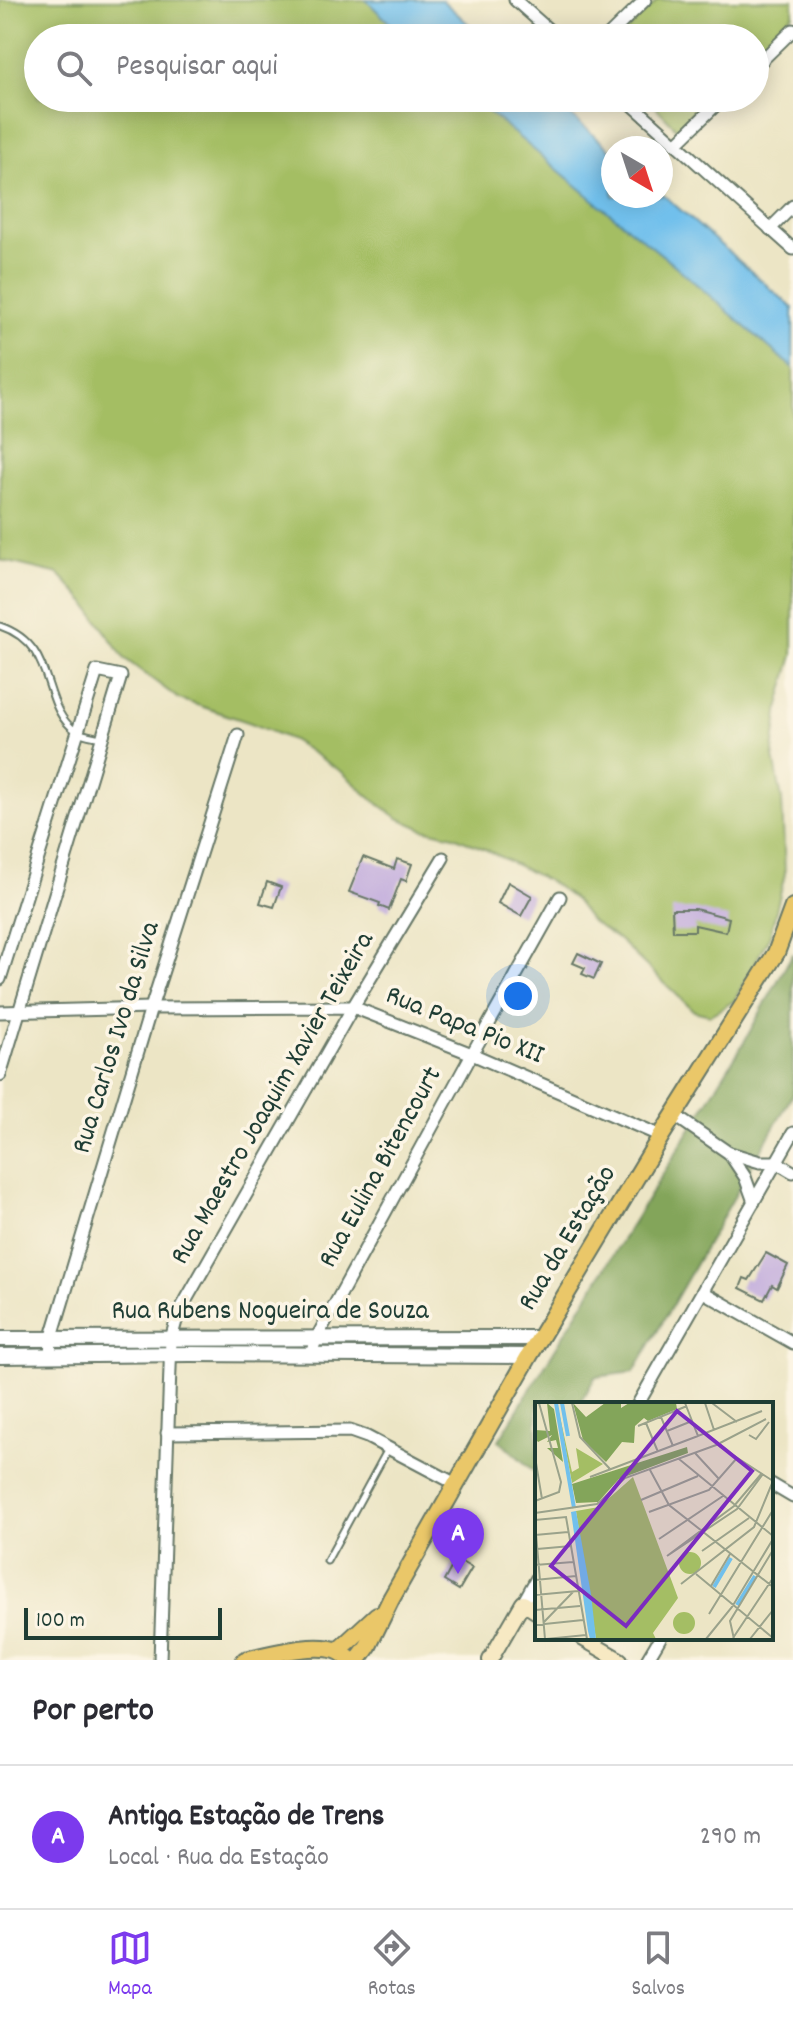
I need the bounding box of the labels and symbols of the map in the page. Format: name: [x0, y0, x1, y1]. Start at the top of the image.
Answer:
north arrow: [601, 136, 673, 208]
street label: Rua Carlos Ivo da Silva: [64, 916, 173, 1159]
street label: Rua Maestro Joaquim Xavier Teixeira: [162, 924, 386, 1273]
your location: [498, 976, 538, 1016]
street label: Rua Papa Pio XII: [379, 977, 549, 1077]
street label: Rua Eulina Bitencourt: [310, 1060, 454, 1276]
street label: Rua da Estação: [510, 1159, 628, 1319]
street label: Rua Rubens Nogueira de Souza: [111, 1293, 429, 1333]
inset map: [535, 1402, 773, 1640]
pin: A: [432, 1508, 484, 1574]
scale bar: [24, 1604, 222, 1640]

